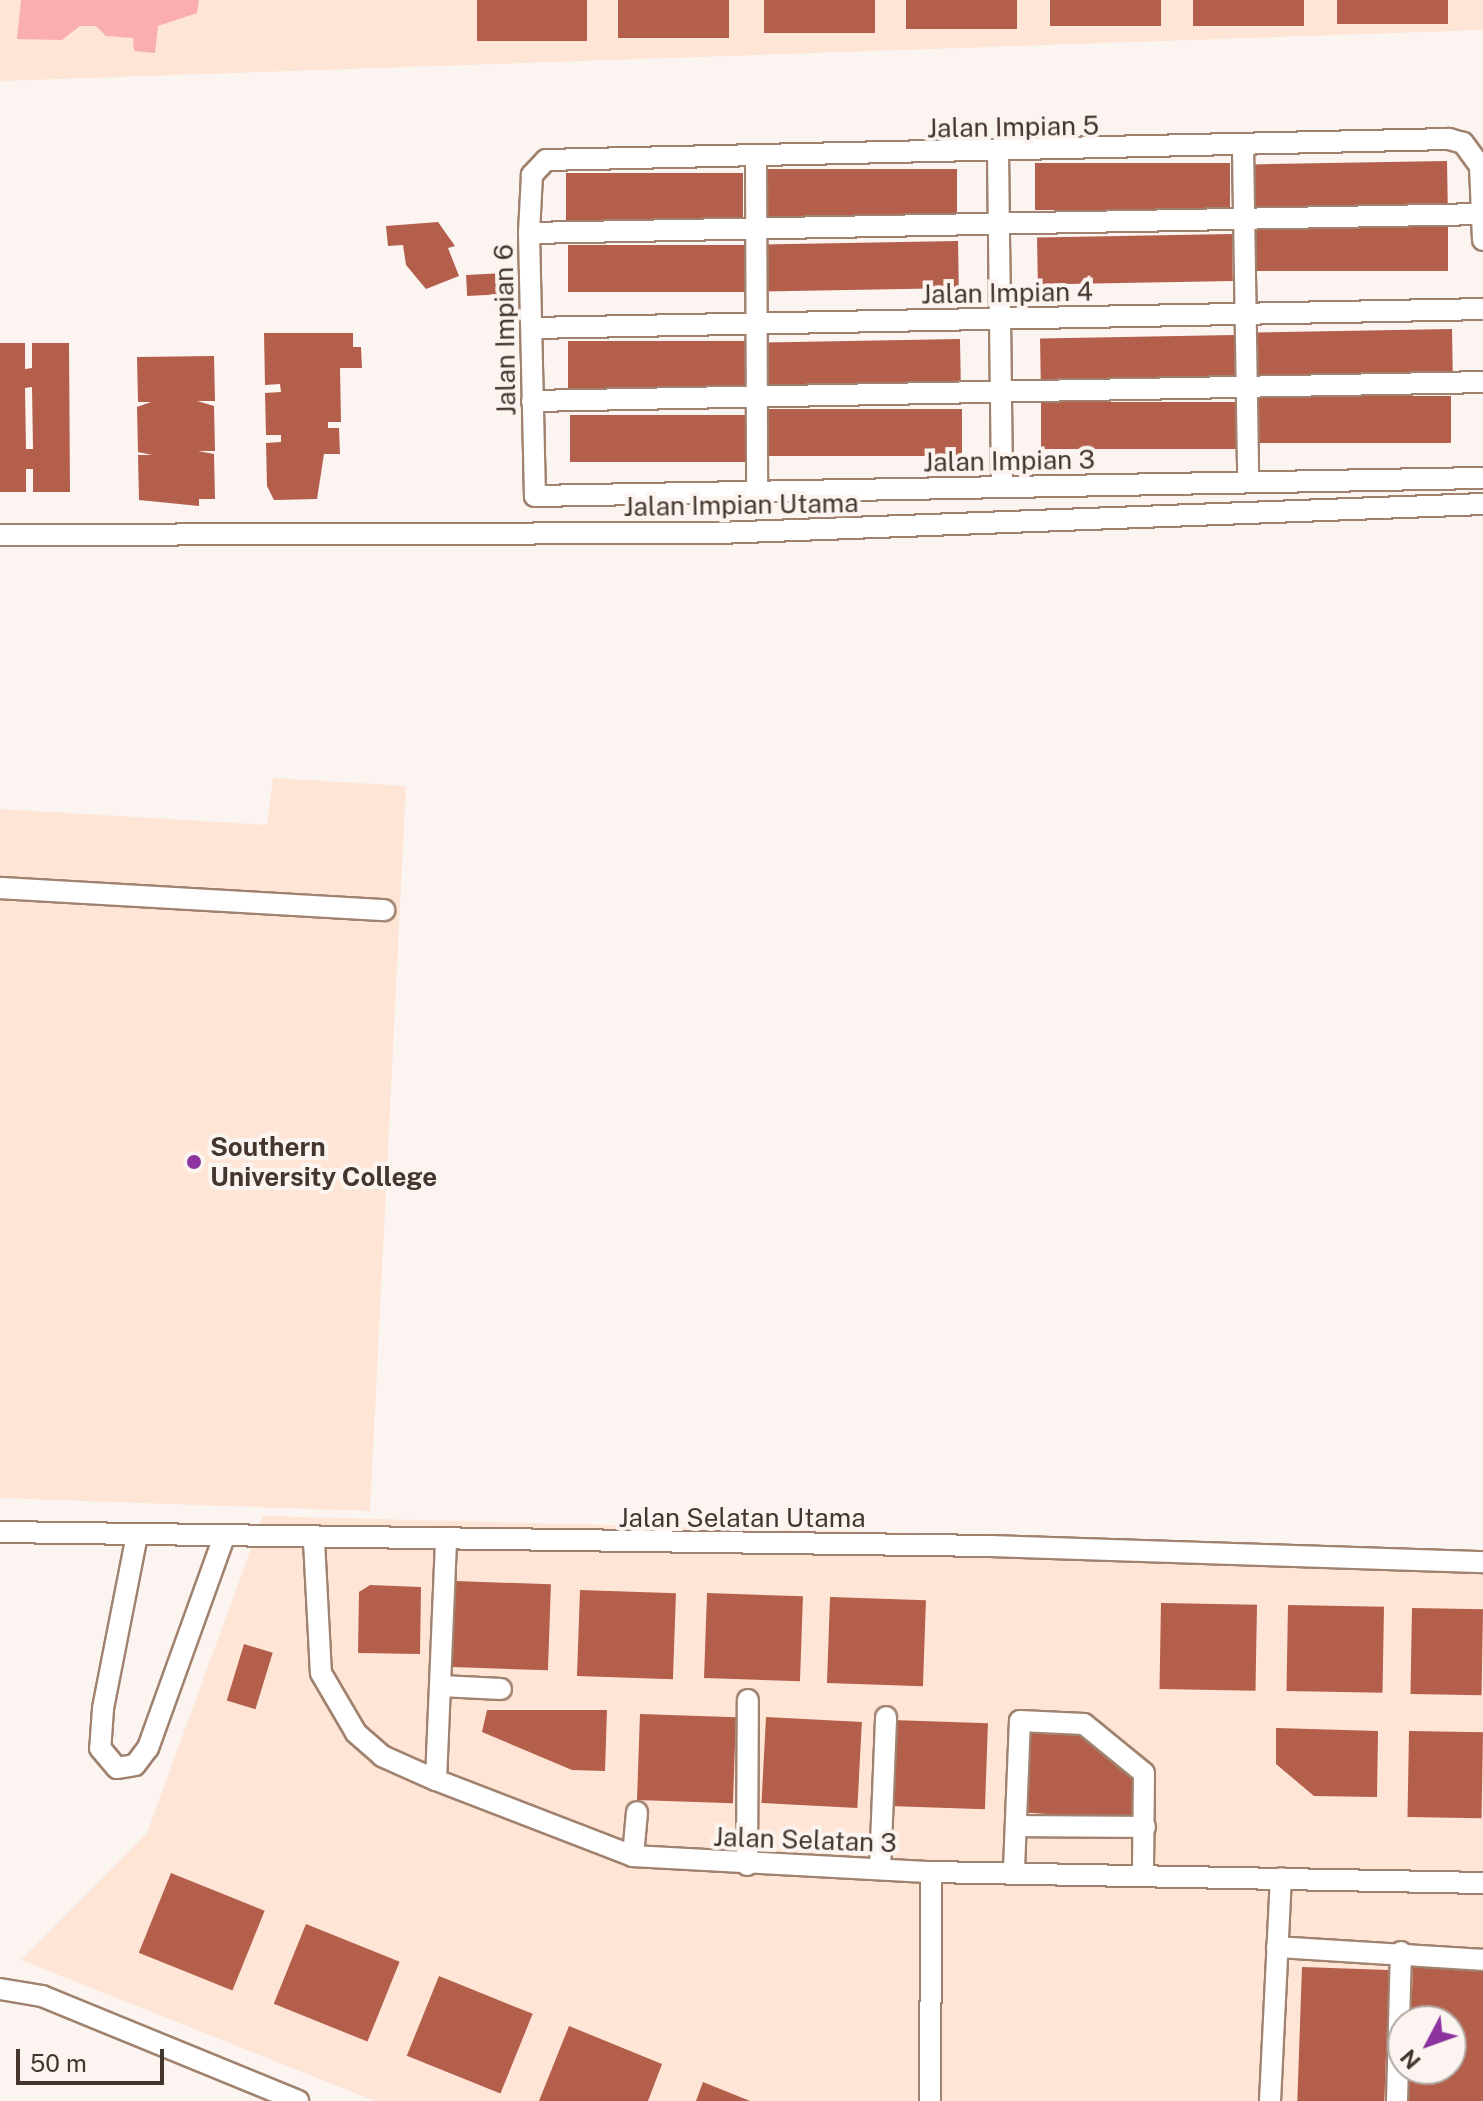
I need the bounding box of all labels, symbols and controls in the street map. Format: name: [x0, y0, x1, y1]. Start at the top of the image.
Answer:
street label: Jalan Impian 5: [927, 110, 1099, 144]
street label: Jalan Impian 6: [488, 244, 522, 416]
street label: Jalan Impian 4: [921, 276, 1093, 310]
street label: Jalan Impian 3: [923, 444, 1095, 478]
street label: Jalan Impian Utama: [623, 487, 859, 523]
place label: Southern University College: [210, 1131, 437, 1192]
marker: Southern University College: [185, 1153, 203, 1171]
street label: Jalan Selatan Utama: [618, 1502, 866, 1534]
street label: Jalan Selatan 3: [713, 1821, 897, 1859]
north arrow: [1387, 2005, 1467, 2085]
scale bar: [20, 2033, 168, 2083]
text: N: [1395, 2044, 1426, 2074]
text: 50 m: [30, 2049, 87, 2077]

